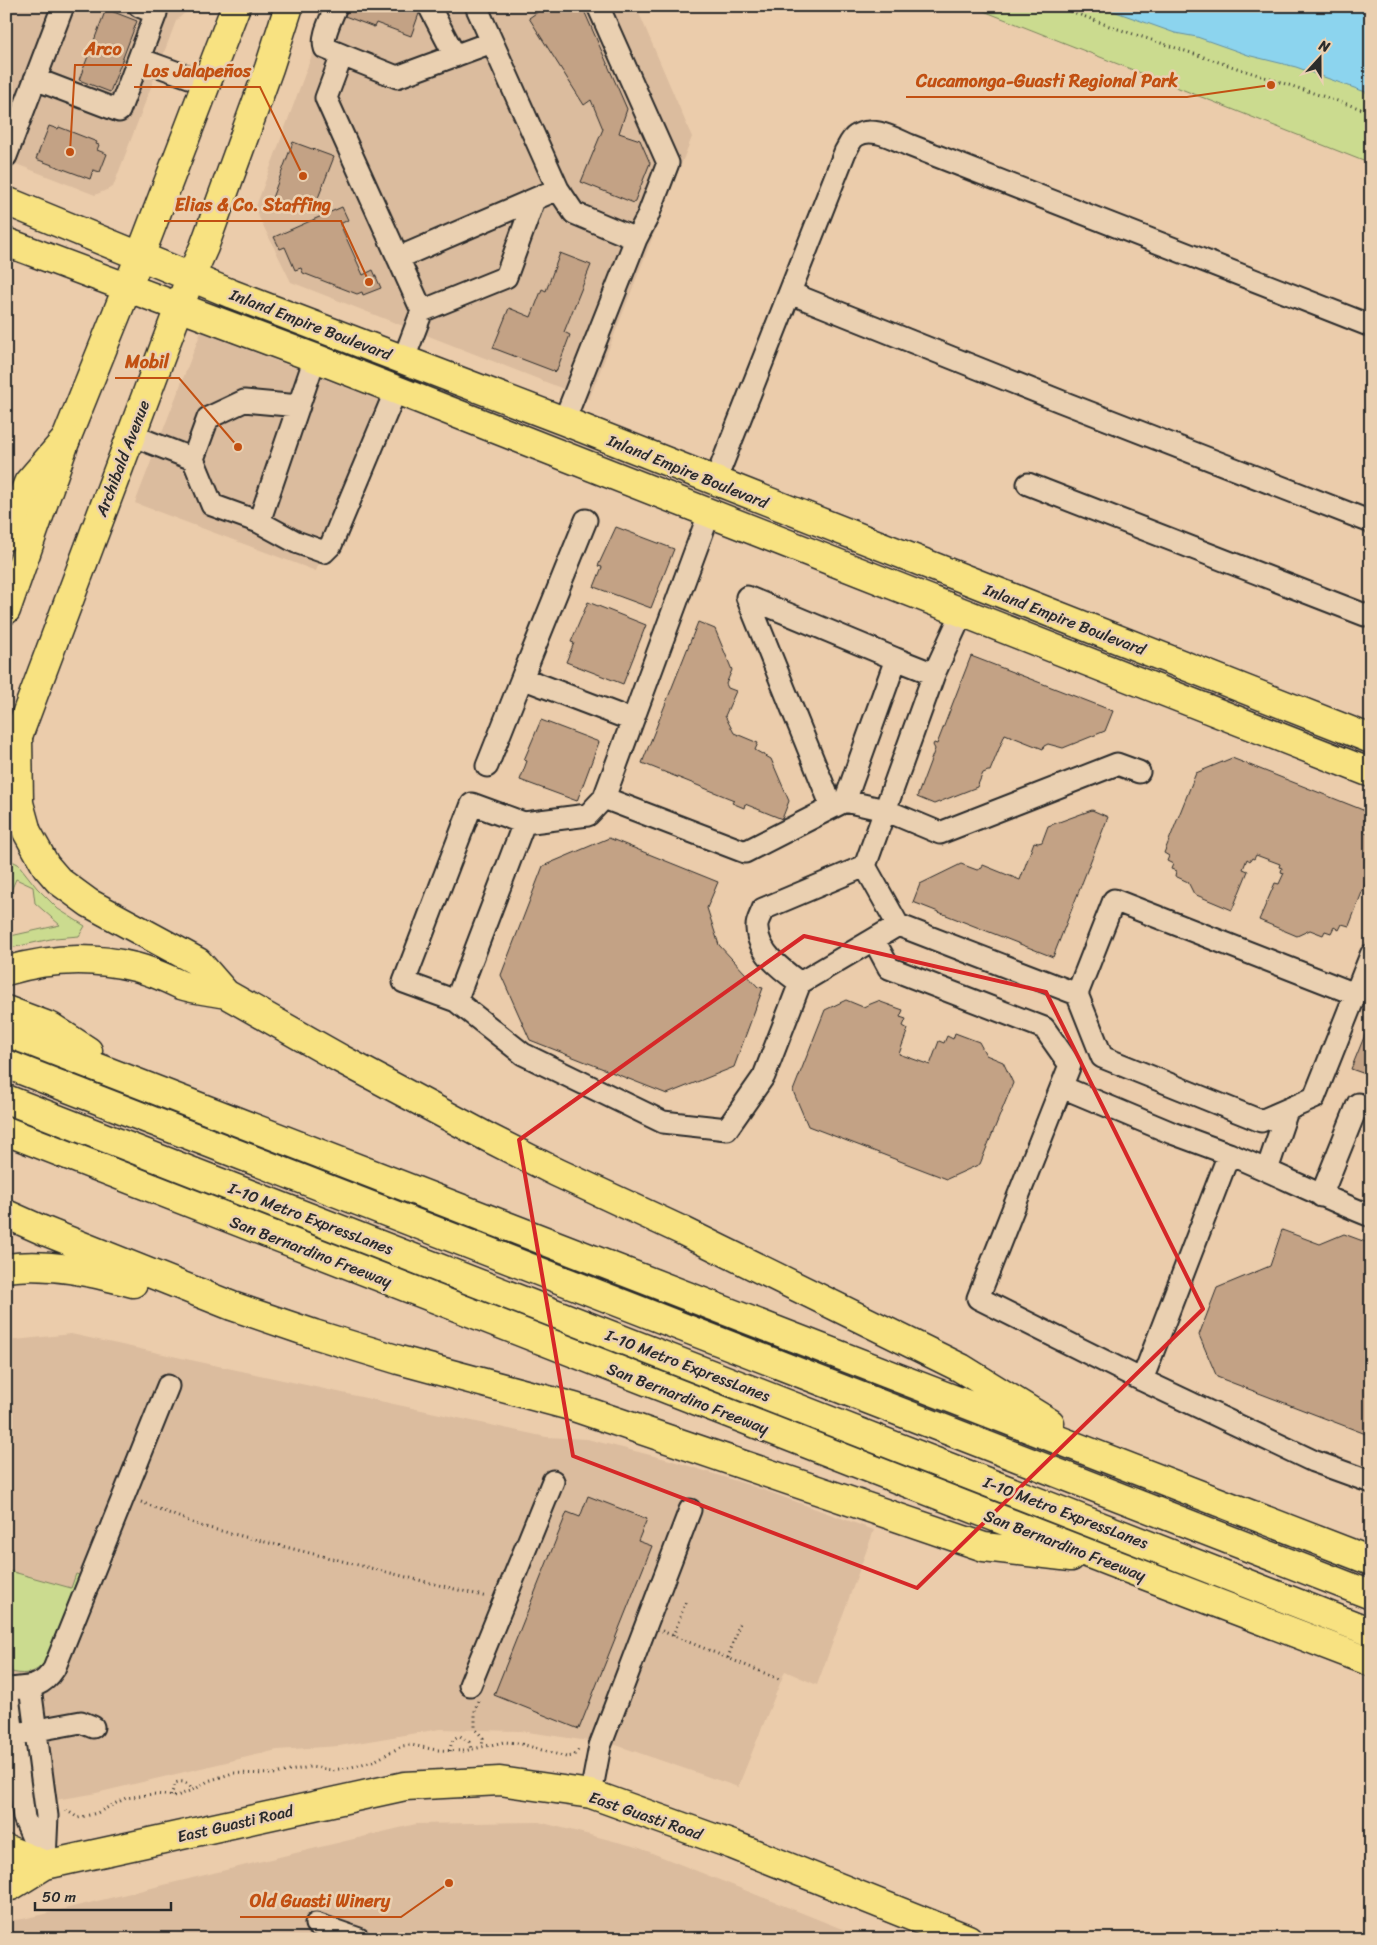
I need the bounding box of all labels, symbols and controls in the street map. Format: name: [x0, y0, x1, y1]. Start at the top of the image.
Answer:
callout: Arco: [75, 32, 132, 65]
north arrow: [1294, 32, 1344, 82]
text: Arco: [83, 33, 123, 65]
text: N: [1315, 33, 1334, 60]
callout: Los Jalapeños: [134, 54, 260, 87]
text: Los Jalapeños: [143, 55, 252, 87]
callout: Cucamonga-Guasti Regional Park: [906, 64, 1187, 97]
text: Cucamonga-Guasti Regional Park: [915, 65, 1178, 97]
callout: Elias & Co. Staffing: [164, 188, 341, 221]
text: Elias & Co. Staffing: [175, 189, 331, 221]
street label: Inland Empire Boulevard: [225, 280, 398, 369]
callout: Mobil: [115, 345, 179, 378]
text: Mobil: [124, 346, 170, 378]
street label: Archibald Avenue: [87, 396, 158, 522]
street label: Inland Empire Boulevard: [602, 425, 774, 518]
street label: Inland Empire Boulevard: [979, 575, 1152, 664]
street label: I-10 Metro ExpressLanes: [223, 1173, 398, 1263]
street label: San Bernardino Freeway: [226, 1207, 397, 1296]
street label: I-10 Metro ExpressLanes: [600, 1320, 775, 1410]
street label: San Bernardino Freeway: [603, 1354, 774, 1443]
street label: I-10 Metro ExpressLanes: [978, 1467, 1153, 1557]
street label: San Bernardino Freeway: [980, 1501, 1151, 1590]
street label: East Guasti Road: [585, 1782, 708, 1849]
street label: East Guasti Road: [174, 1796, 298, 1851]
scale bar: [35, 1880, 171, 1912]
text: 50 m: [42, 1884, 77, 1910]
callout: Old Guasti Winery: [240, 1884, 401, 1917]
text: Old Guasti Winery: [250, 1885, 391, 1917]

